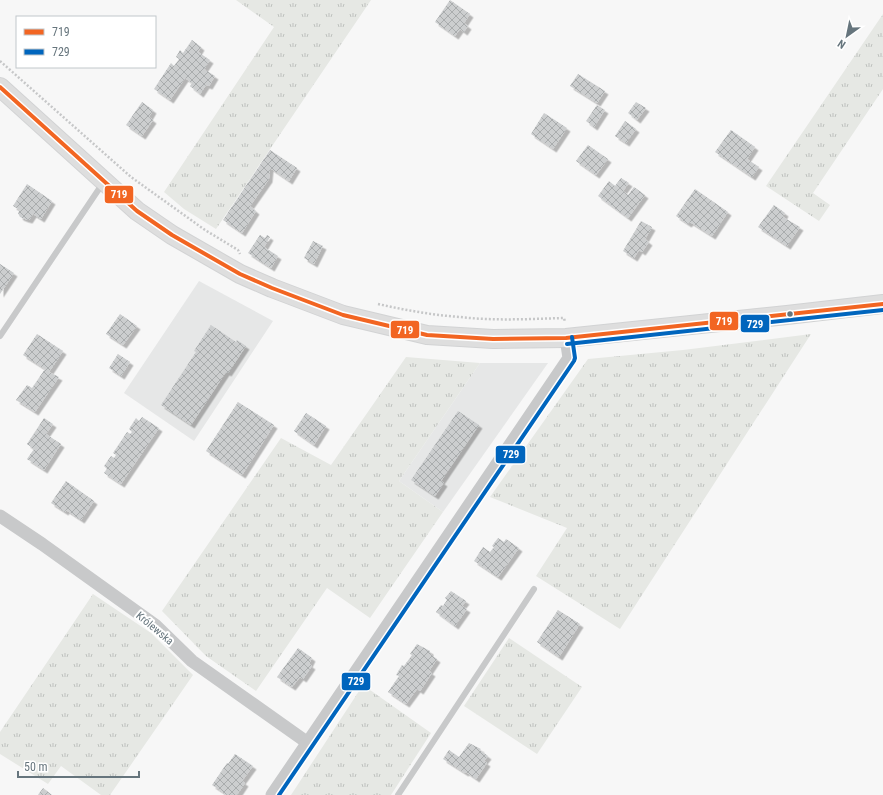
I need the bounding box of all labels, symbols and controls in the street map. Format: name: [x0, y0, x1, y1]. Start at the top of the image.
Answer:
legend: [16, 16, 156, 68]
north arrow: [827, 16, 867, 56]
text: 719: [52, 25, 70, 39]
text: N: [835, 37, 848, 51]
text: 729: [52, 45, 70, 59]
line badge: 719: [104, 185, 134, 204]
text: 719: [111, 188, 127, 201]
unlabelled marker: [785, 309, 795, 319]
line badge: 719: [709, 311, 739, 331]
line badge: 729: [740, 314, 770, 333]
text: 719: [716, 315, 732, 328]
text: 729: [747, 318, 763, 331]
line badge: 719: [390, 320, 420, 339]
text: 719: [397, 324, 413, 337]
line badge: 729: [495, 445, 526, 464]
text: 729: [503, 448, 519, 461]
street label: Królewska: [133, 609, 176, 648]
line badge: 729: [341, 672, 371, 691]
text: 729: [348, 675, 364, 688]
scale bar: [18, 753, 139, 779]
text: 50 m: [24, 760, 48, 774]

